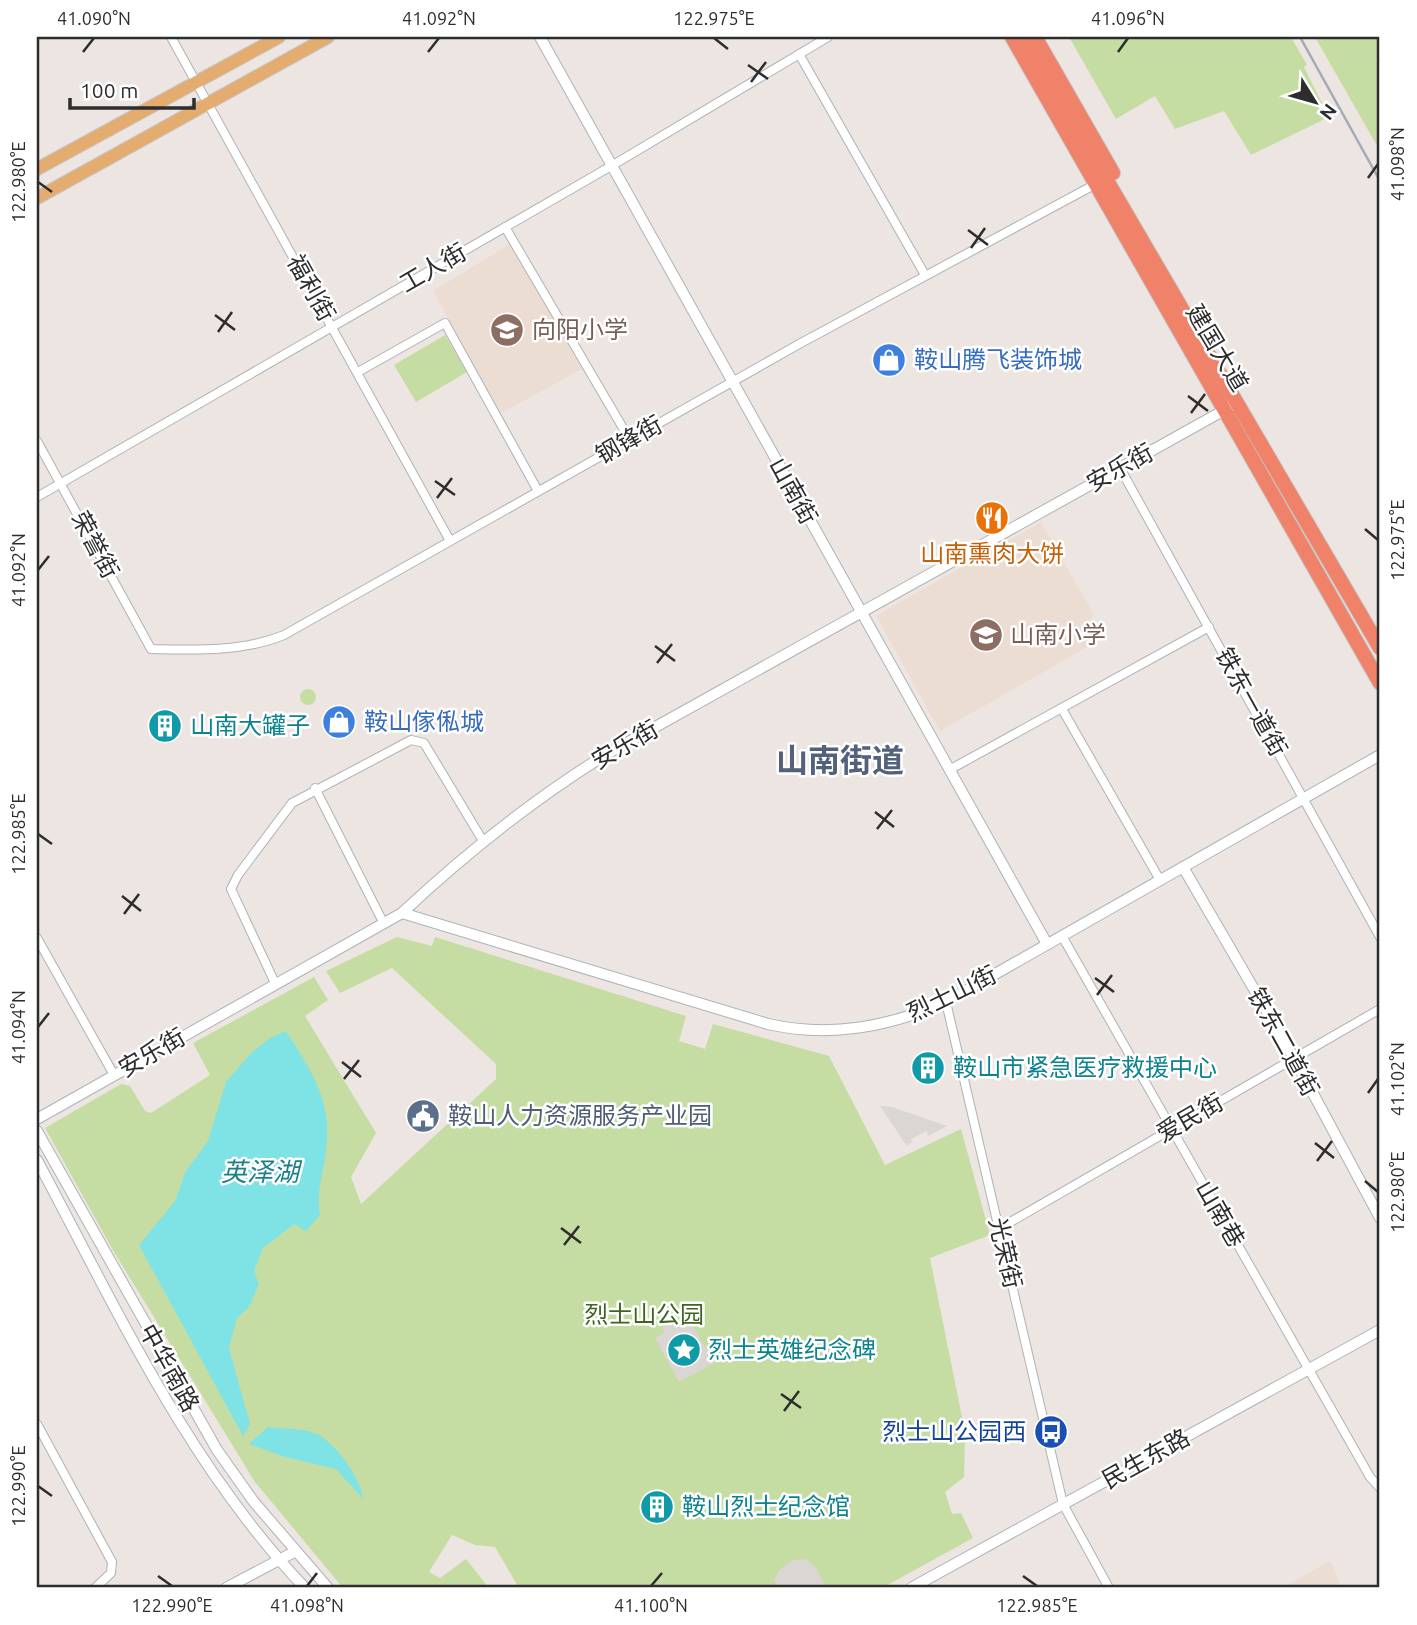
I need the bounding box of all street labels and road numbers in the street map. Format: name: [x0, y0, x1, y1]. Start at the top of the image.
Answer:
street label: 工人街: [395, 238, 471, 297]
street label: 福利街: [282, 250, 341, 326]
street label: 建国大道: [1181, 300, 1254, 396]
street label: 钢锋街: [591, 410, 667, 469]
street label: 安乐街: [1082, 438, 1158, 497]
street label: 山南街: [764, 453, 823, 529]
street label: 荣誉街: [67, 507, 124, 583]
street label: 铁东一道街: [1211, 643, 1292, 761]
street label: 安乐街: [587, 715, 663, 774]
street label: 烈士山街: [903, 960, 1001, 1027]
street label: 铁东二道街: [1243, 983, 1324, 1101]
street label: 安乐街: [114, 1023, 190, 1082]
street label: 爱民街: [1152, 1088, 1228, 1147]
street label: 山南巷: [1191, 1176, 1250, 1252]
street label: 光荣街: [984, 1215, 1027, 1291]
street label: 中华南路: [134, 1319, 205, 1416]
street label: 民生东路: [1097, 1423, 1194, 1494]

